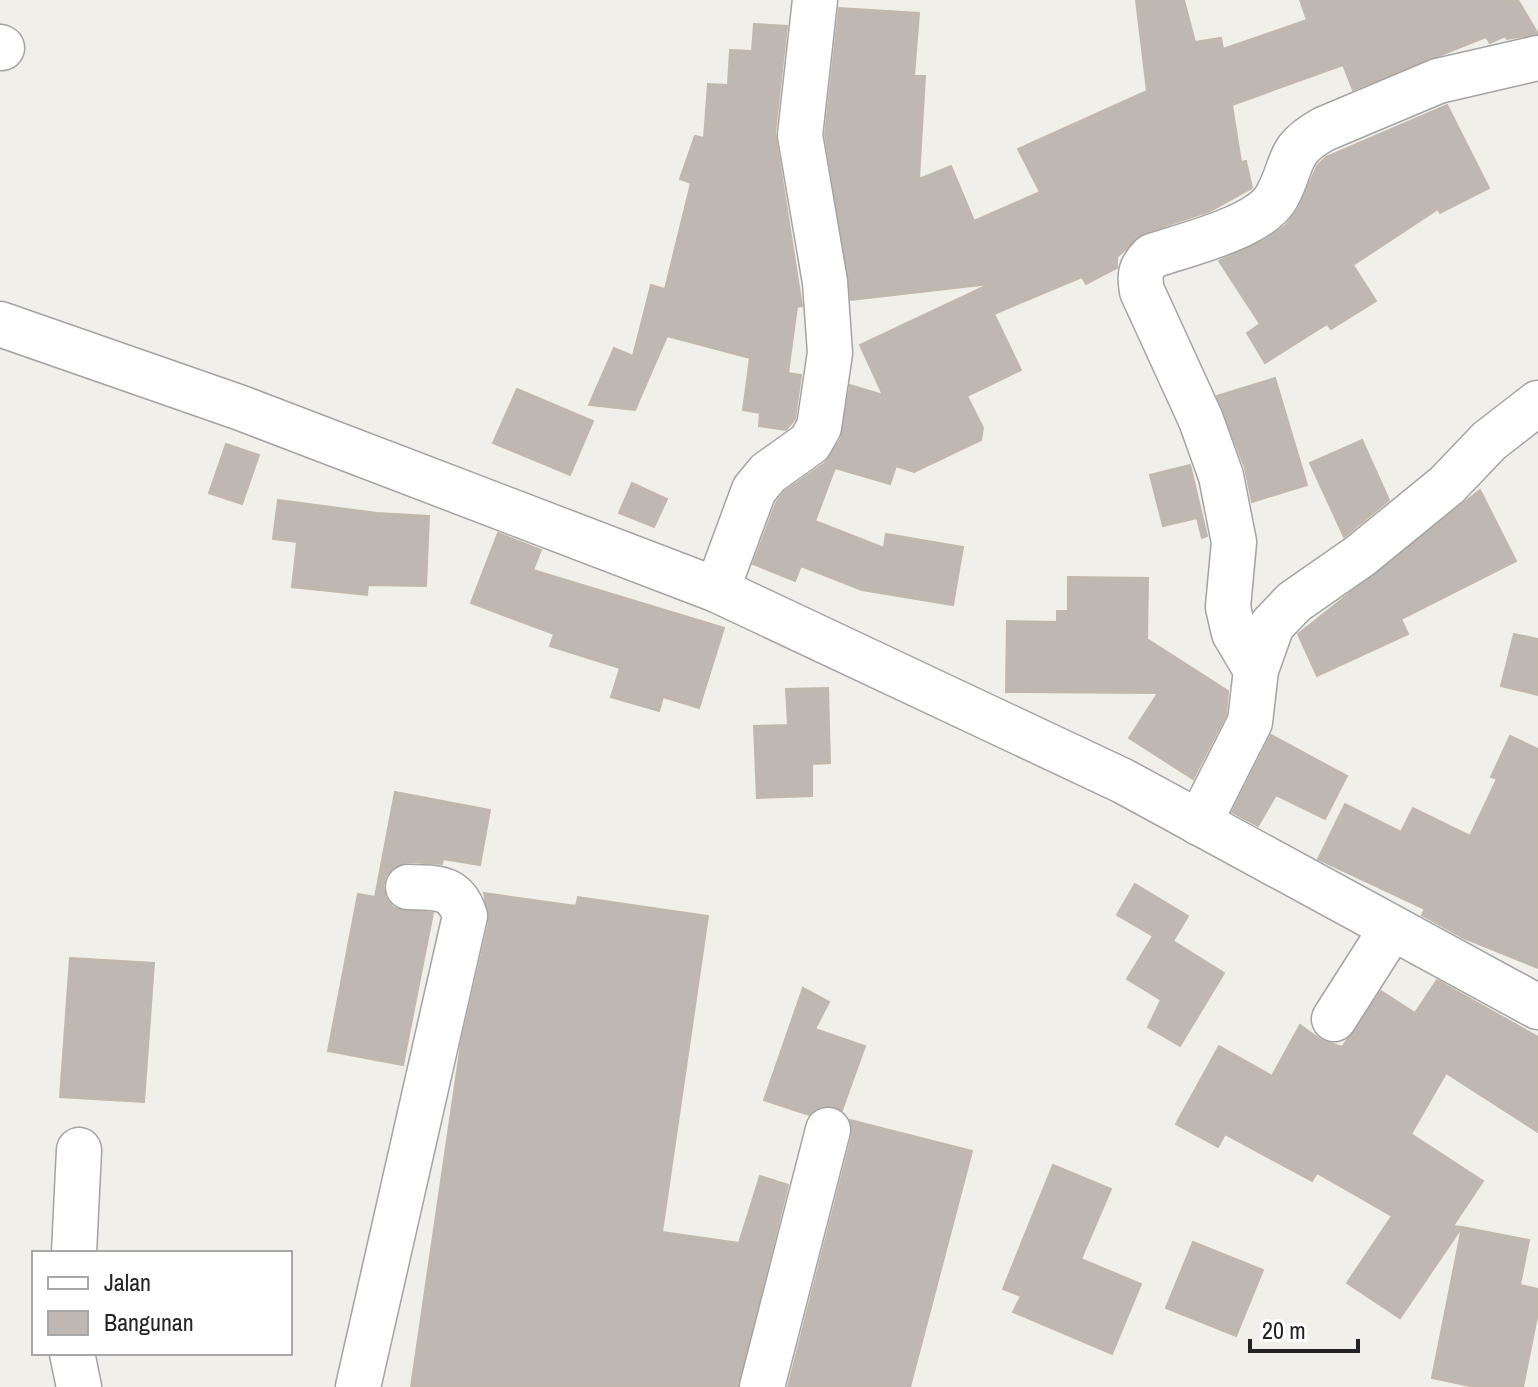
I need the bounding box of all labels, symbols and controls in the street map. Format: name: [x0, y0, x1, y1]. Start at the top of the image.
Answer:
legend: [32, 1251, 292, 1355]
text: Jalan: [104, 1266, 151, 1298]
scale bar: [1250, 1303, 1358, 1353]
text: Bangunan: [104, 1306, 194, 1338]
text: 20 m: [1262, 1314, 1306, 1346]

